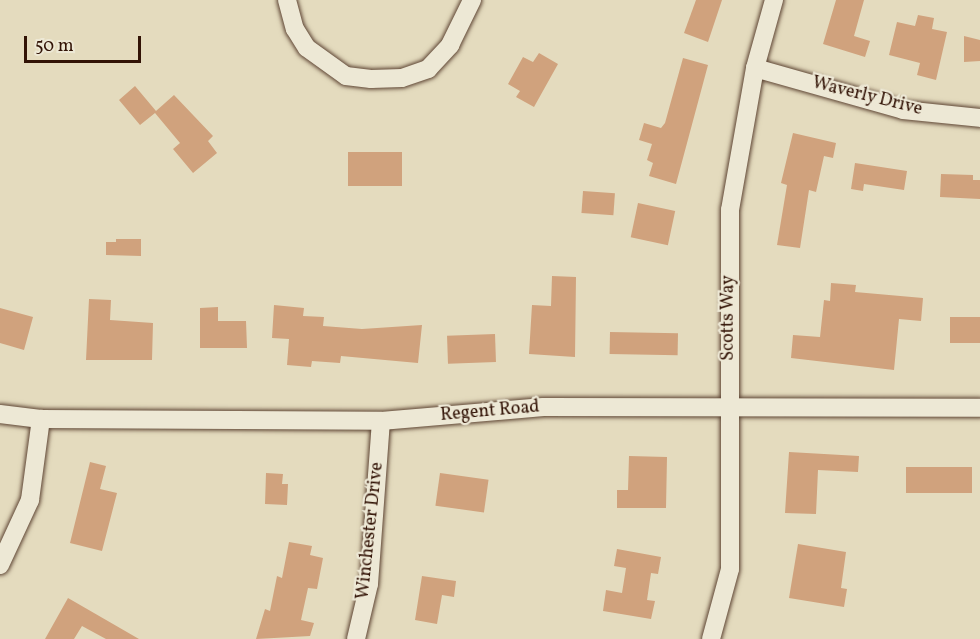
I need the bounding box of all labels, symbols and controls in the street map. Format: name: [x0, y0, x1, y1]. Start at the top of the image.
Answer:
scale bar: [27, 24, 144, 62]
text: 50 m: [35, 34, 74, 59]
street label: Waverly Drive: [809, 73, 925, 121]
street label: Scotts Way: [718, 275, 740, 361]
street label: Regent Road: [439, 397, 541, 427]
street label: Winchester Drive: [353, 461, 389, 601]

